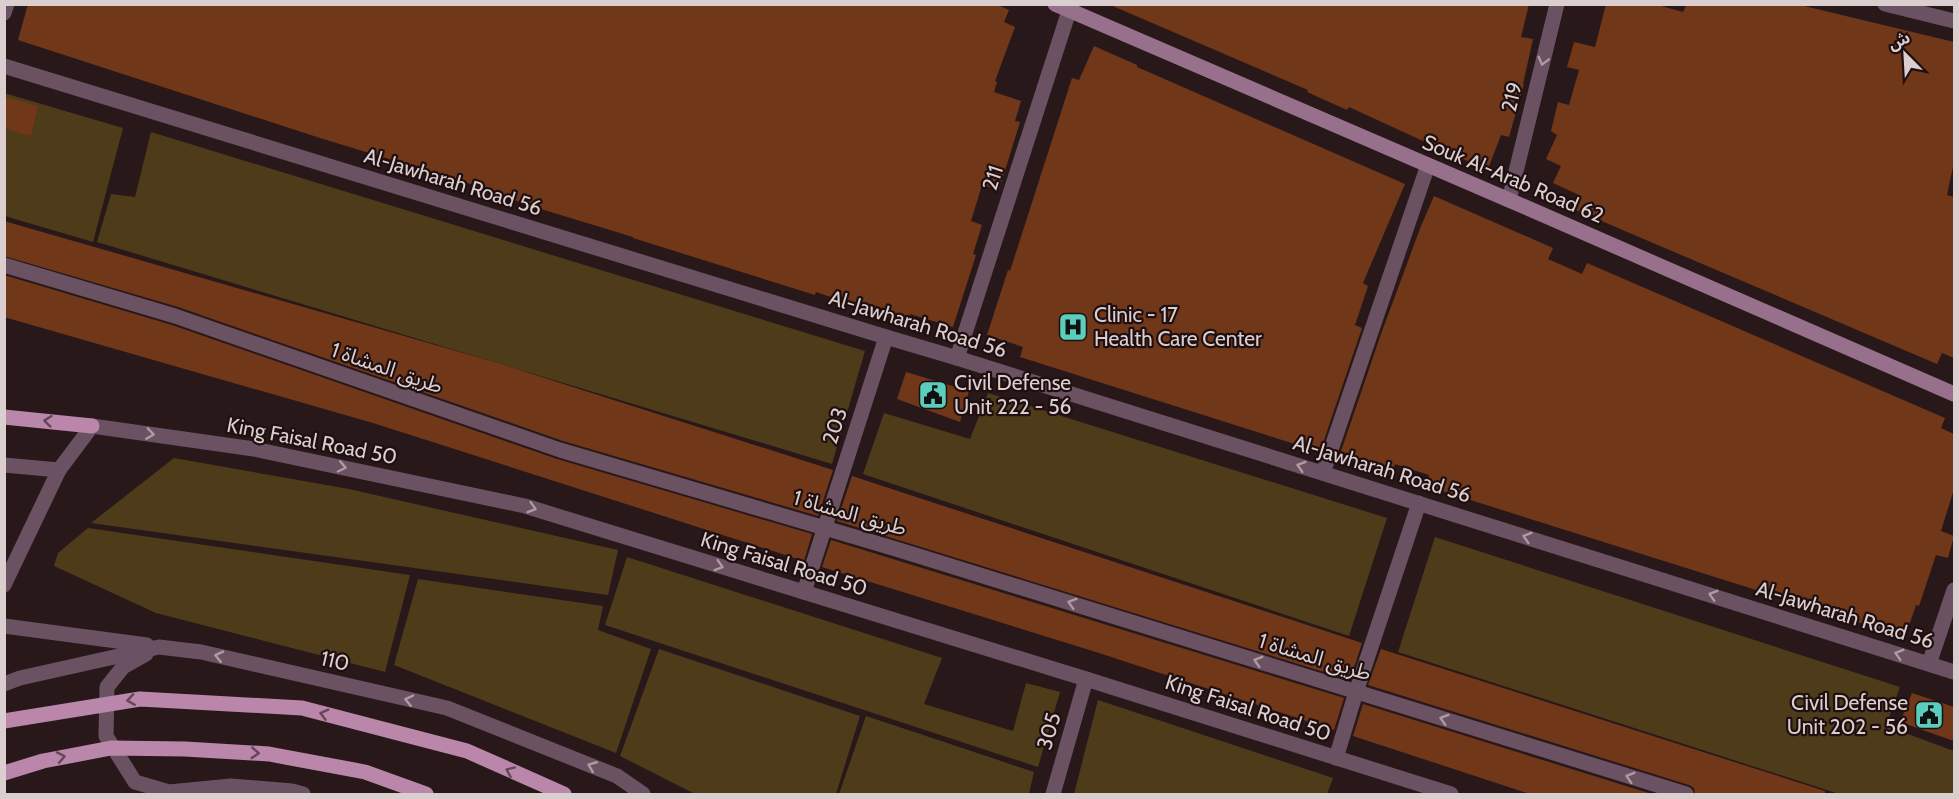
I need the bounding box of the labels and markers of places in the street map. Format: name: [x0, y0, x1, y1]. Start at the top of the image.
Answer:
place label: Clinic - 17 Health Care Center: [1094, 302, 1262, 351]
hospital icon: Clinic - 17 Health Care Center: [1057, 311, 1089, 343]
place label: Civil Defense Unit 222 - 56: [954, 370, 1072, 419]
public building icon: Civil Defense Unit 222 - 56: [917, 379, 949, 411]
place label: Civil Defense Unit 202 - 56: [1787, 690, 1908, 739]
public building icon: Civil Defense Unit 202 - 56: [1913, 699, 1945, 731]

